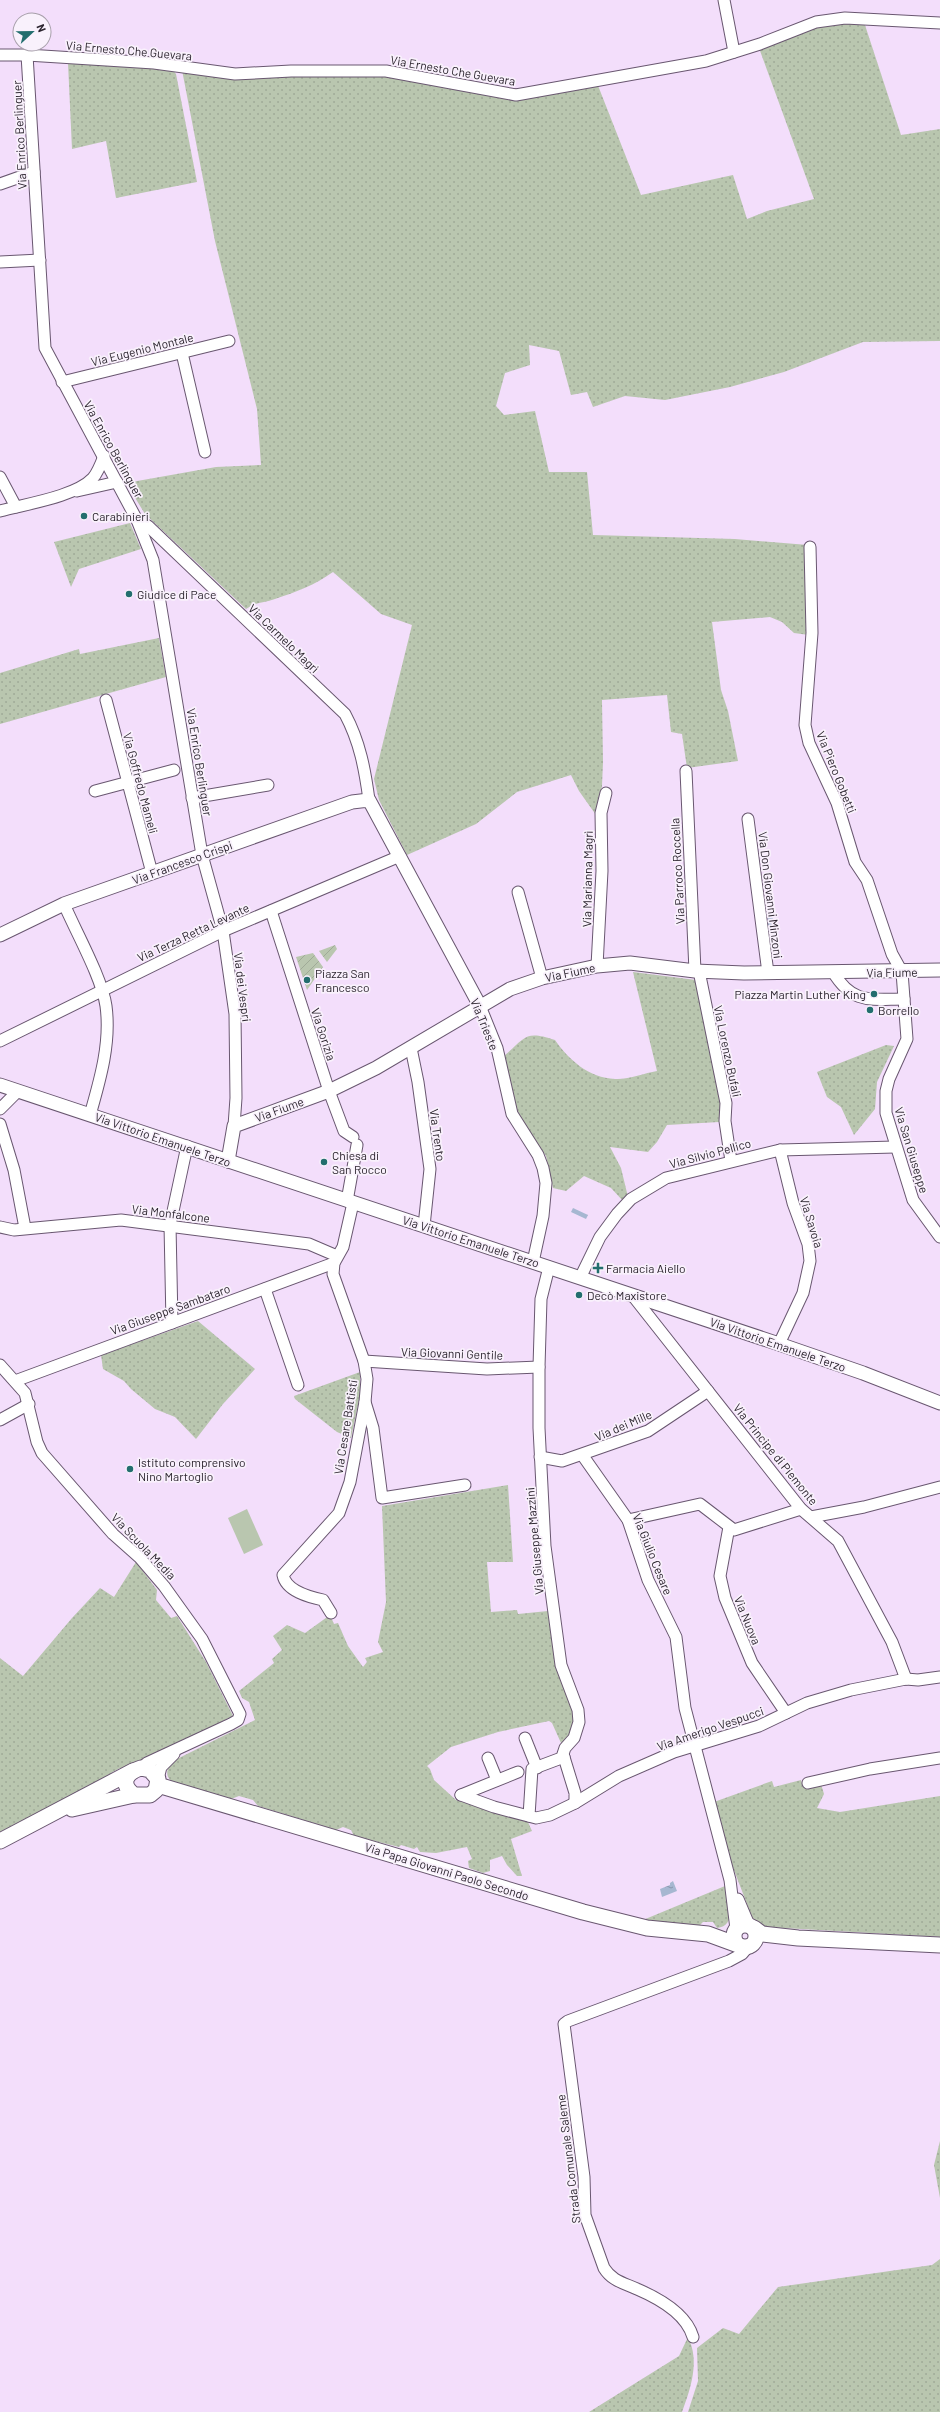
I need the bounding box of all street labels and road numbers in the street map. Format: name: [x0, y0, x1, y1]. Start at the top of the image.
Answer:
street label: Via Ernesto Che Guevara: [65, 38, 193, 62]
street label: Via Ernesto Che Guevara: [389, 52, 517, 88]
street label: Via Enrico Berlinguer: [9, 80, 29, 190]
street label: Via Eugenio Montale: [89, 330, 195, 368]
street label: Via Enrico Berlinguer: [81, 398, 147, 501]
street label: Via Carmelo Magrì: [246, 601, 322, 675]
street label: Via Enrico Berlinguer: [185, 707, 216, 818]
street label: Via Piero Gobetti: [814, 729, 860, 815]
street label: Via Goffredo Mameli: [121, 731, 161, 835]
street label: Via Parroco Roccella: [667, 817, 687, 925]
street label: Via Marianna Magrì: [579, 831, 595, 927]
street label: Via Don Giovanni Minzoni: [756, 831, 786, 959]
street label: Via Francesco Crispi: [130, 837, 234, 887]
street label: Via Terza Retta Levante: [135, 900, 251, 964]
street label: Via dei Vespri: [232, 952, 254, 1022]
street label: Via Fiume: [543, 960, 597, 984]
street label: Via Fiume: [866, 965, 918, 979]
street label: Via Trieste: [468, 996, 502, 1052]
street label: Via Lorenzo Bufali: [711, 1004, 745, 1098]
street label: Via Gorizia: [309, 1006, 339, 1062]
street label: Via Fiume: [253, 1094, 305, 1124]
street label: Via San Giuseppe: [892, 1105, 932, 1195]
street label: Via Trento: [427, 1108, 449, 1162]
street label: Via Vittorio Emanuele Terzo: [93, 1109, 233, 1169]
street label: Via Silvio Pellico: [668, 1135, 752, 1171]
street label: Via Savoia: [798, 1195, 826, 1249]
street label: Via Monfalcone: [131, 1201, 211, 1225]
street label: Via Vittorio Emanuele Terzo: [401, 1212, 541, 1270]
street label: Via Giuseppe Sambataro: [108, 1281, 232, 1337]
street label: Via Vittorio Emanuele Terzo: [708, 1314, 848, 1374]
street label: Via Giovanni Gentile: [401, 1344, 503, 1362]
street label: Via Cesare Battisti: [331, 1379, 359, 1475]
street label: Via Principe di Piemonte: [731, 1401, 821, 1507]
street label: Via dei Mille: [592, 1407, 654, 1443]
street label: Via Giuseppe Mazzini: [522, 1487, 546, 1595]
street label: Via Scuola Media: [109, 1510, 179, 1582]
street label: Via Giulio Cesare: [630, 1511, 676, 1597]
street label: Via Nuova: [732, 1594, 764, 1646]
street label: Via Amerigo Vespucci: [655, 1703, 765, 1753]
street label: Via Papa Giovanni Paolo Secondo: [363, 1839, 531, 1903]
street label: Strada Comunale Saleme: [553, 2094, 583, 2224]

